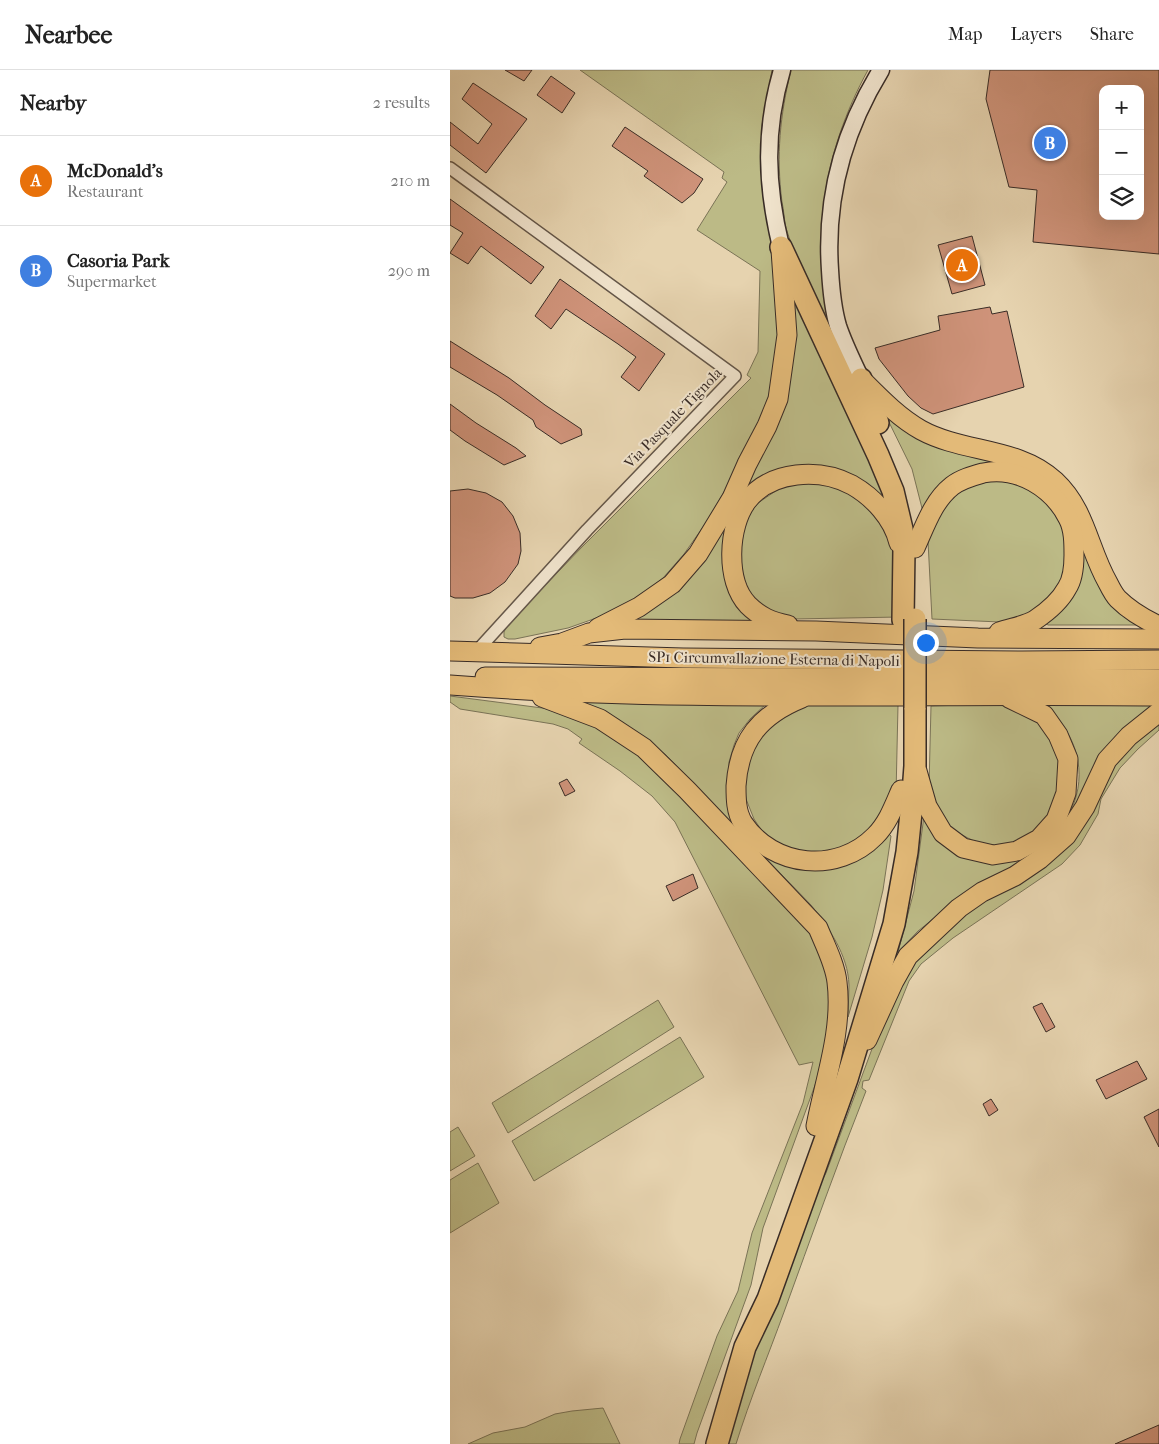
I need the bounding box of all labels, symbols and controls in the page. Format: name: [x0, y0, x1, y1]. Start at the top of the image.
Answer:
text: Nearbee: [25, 21, 112, 49]
text: Map: [948, 24, 982, 45]
text: Layers: [1010, 24, 1062, 45]
text: Share: [1090, 24, 1134, 45]
map controls: [1099, 85, 1144, 220]
button: +: [1099, 85, 1144, 130]
text: Nearby: [20, 91, 86, 115]
text: 2 results: [373, 93, 430, 112]
pin: B: [1034, 124, 1066, 162]
button: −: [1099, 130, 1144, 175]
text: McDonald's: [67, 160, 163, 182]
text: A: [31, 171, 41, 190]
text: 210 m: [391, 171, 430, 190]
button: layers: [1099, 175, 1144, 220]
text: Restaurant: [67, 182, 143, 201]
pin: A: [946, 246, 978, 284]
text: Casoria Park: [67, 250, 169, 272]
text: B: [31, 261, 41, 280]
text: 290 m: [388, 261, 430, 280]
text: Supermarket: [67, 272, 157, 291]
street label: Via Pasquale Tignola: [620, 363, 726, 473]
your location: [913, 630, 939, 656]
street label: SP1 Circumvallazione Esterna di Napoli: [648, 648, 900, 670]

